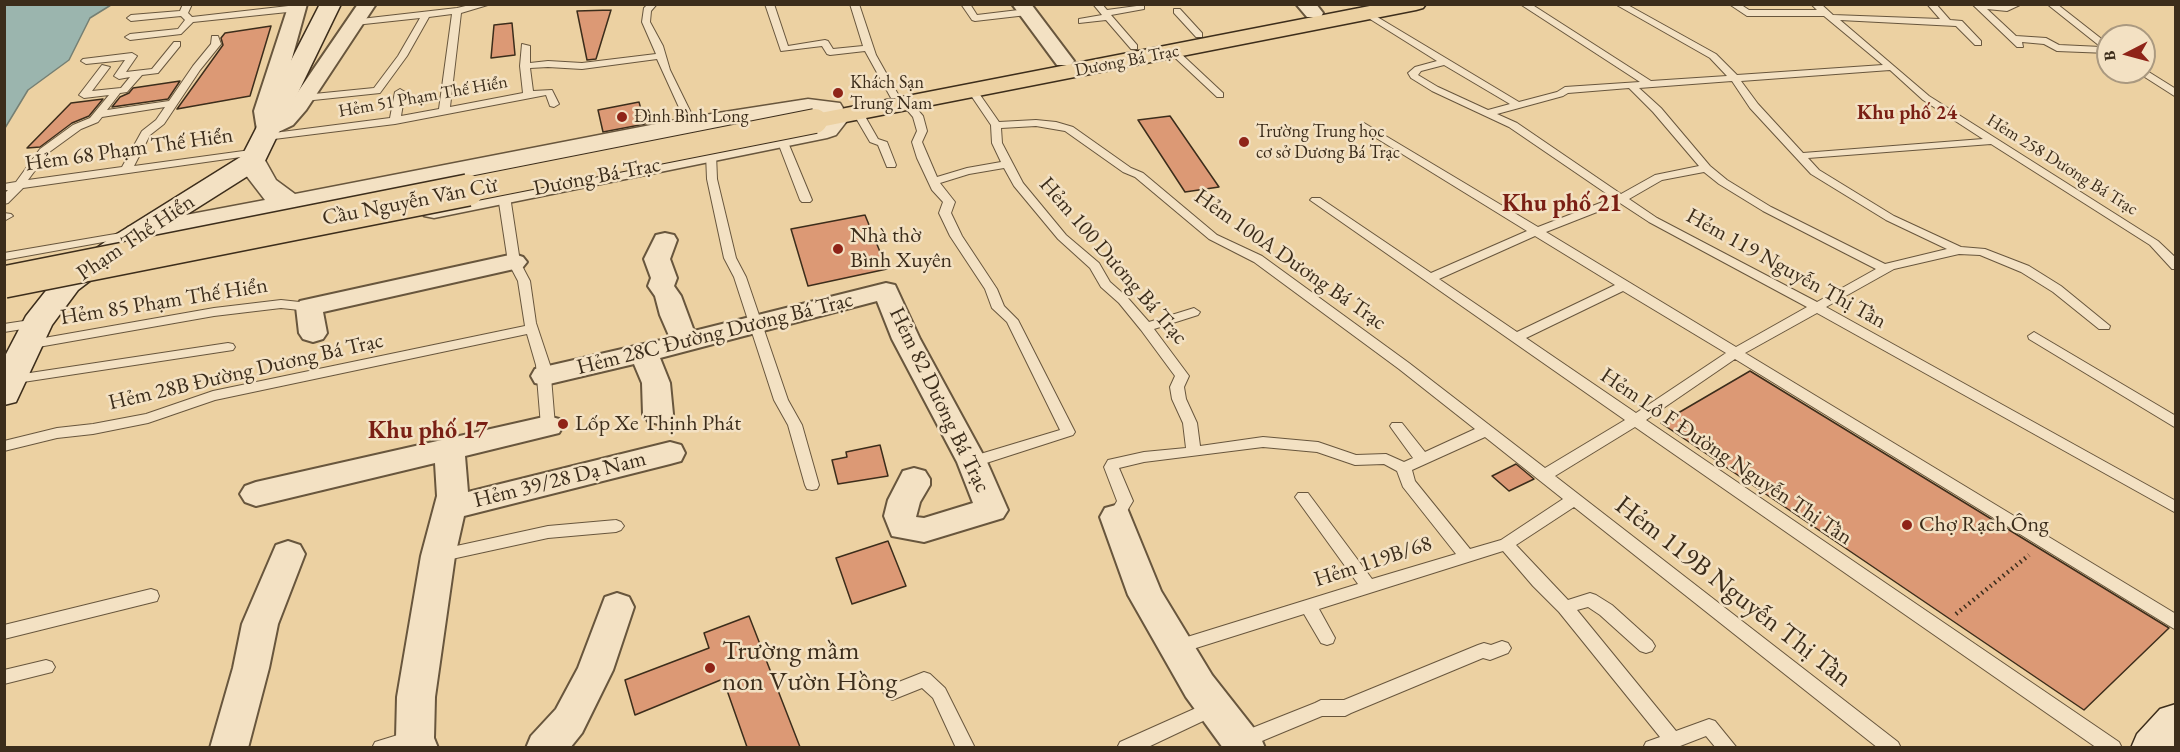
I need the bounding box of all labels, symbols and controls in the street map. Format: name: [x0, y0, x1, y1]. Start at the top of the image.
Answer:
north arrow: [2096, 24, 2156, 84]
street label: Dương Bá Trạc: [1073, 40, 1181, 82]
text: B: [2099, 50, 2121, 62]
street label: Hẻm 51 Phạm Thế Hiển: [337, 71, 509, 123]
place label: Khách Sạn Trung Nam: [850, 72, 932, 115]
marker: Khách Sạn Trung Nam: [831, 86, 845, 100]
district label: Khu phố 24: [1857, 102, 1957, 126]
place label: Đình Bình Long: [634, 106, 748, 128]
marker: Đình Bình Long: [615, 110, 629, 124]
street label: Hẻm 258 Dương Bá Trạc: [1982, 110, 2142, 220]
place label: Trường Trung học cơ sở Dương Bá Trạc: [1256, 121, 1400, 164]
street label: Hẻm 68 Phạm Thế Hiển: [23, 122, 235, 178]
marker: Trường Trung học cơ sở Dương Bá Trạc: [1237, 135, 1251, 149]
street label: Dương Bá Trạc: [531, 152, 663, 202]
street label: Cầu Nguyễn Văn Cừ: [320, 172, 500, 232]
street label: Hẻm 100 Dương Bá Trạc: [1033, 172, 1193, 350]
street label: Hẻm 100A Dương Bá Trạc: [1189, 184, 1391, 336]
street label: Phạm Thế Hiển: [72, 189, 200, 287]
district label: Khu phố 21: [1502, 190, 1622, 218]
street label: Hẻm 119 Nguyễn Thị Tần: [1681, 203, 1891, 335]
place label: Nhà thờ Bình Xuyên: [850, 223, 952, 274]
marker: Nhà thờ Bình Xuyên: [831, 242, 845, 256]
street label: Hẻm 85 Phạm Thế Hiển: [58, 273, 270, 331]
street label: Hẻm 28C Đường Dương Bá Trạc: [574, 287, 856, 381]
street label: Hẻm 82 Dương Bá Trạc: [883, 303, 995, 497]
street label: Hẻm 28B Đường Dương Bá Trạc: [106, 327, 386, 417]
street label: Hẻm Lô F Đường Nguyễn Thị Tần: [1595, 363, 1857, 551]
place label: Lốp Xe Thịnh Phát: [575, 411, 741, 437]
district label: Khu phố 17: [368, 417, 488, 445]
marker: Lốp Xe Thịnh Phát: [556, 417, 570, 431]
street label: Hẻm 39/28 Dạ Nam: [471, 446, 649, 514]
street label: Hẻm 119B Nguyễn Thị Tần: [1608, 489, 1858, 695]
place label: Chợ Rạch Ông: [1919, 512, 2049, 538]
marker: Chợ Rạch Ông: [1900, 518, 1914, 532]
street label: Hẻm 119B/68: [1311, 531, 1435, 593]
place label: Trường mầm non Vườn Hồng: [722, 636, 897, 699]
marker: Trường mầm non Vườn Hồng: [703, 661, 717, 675]

